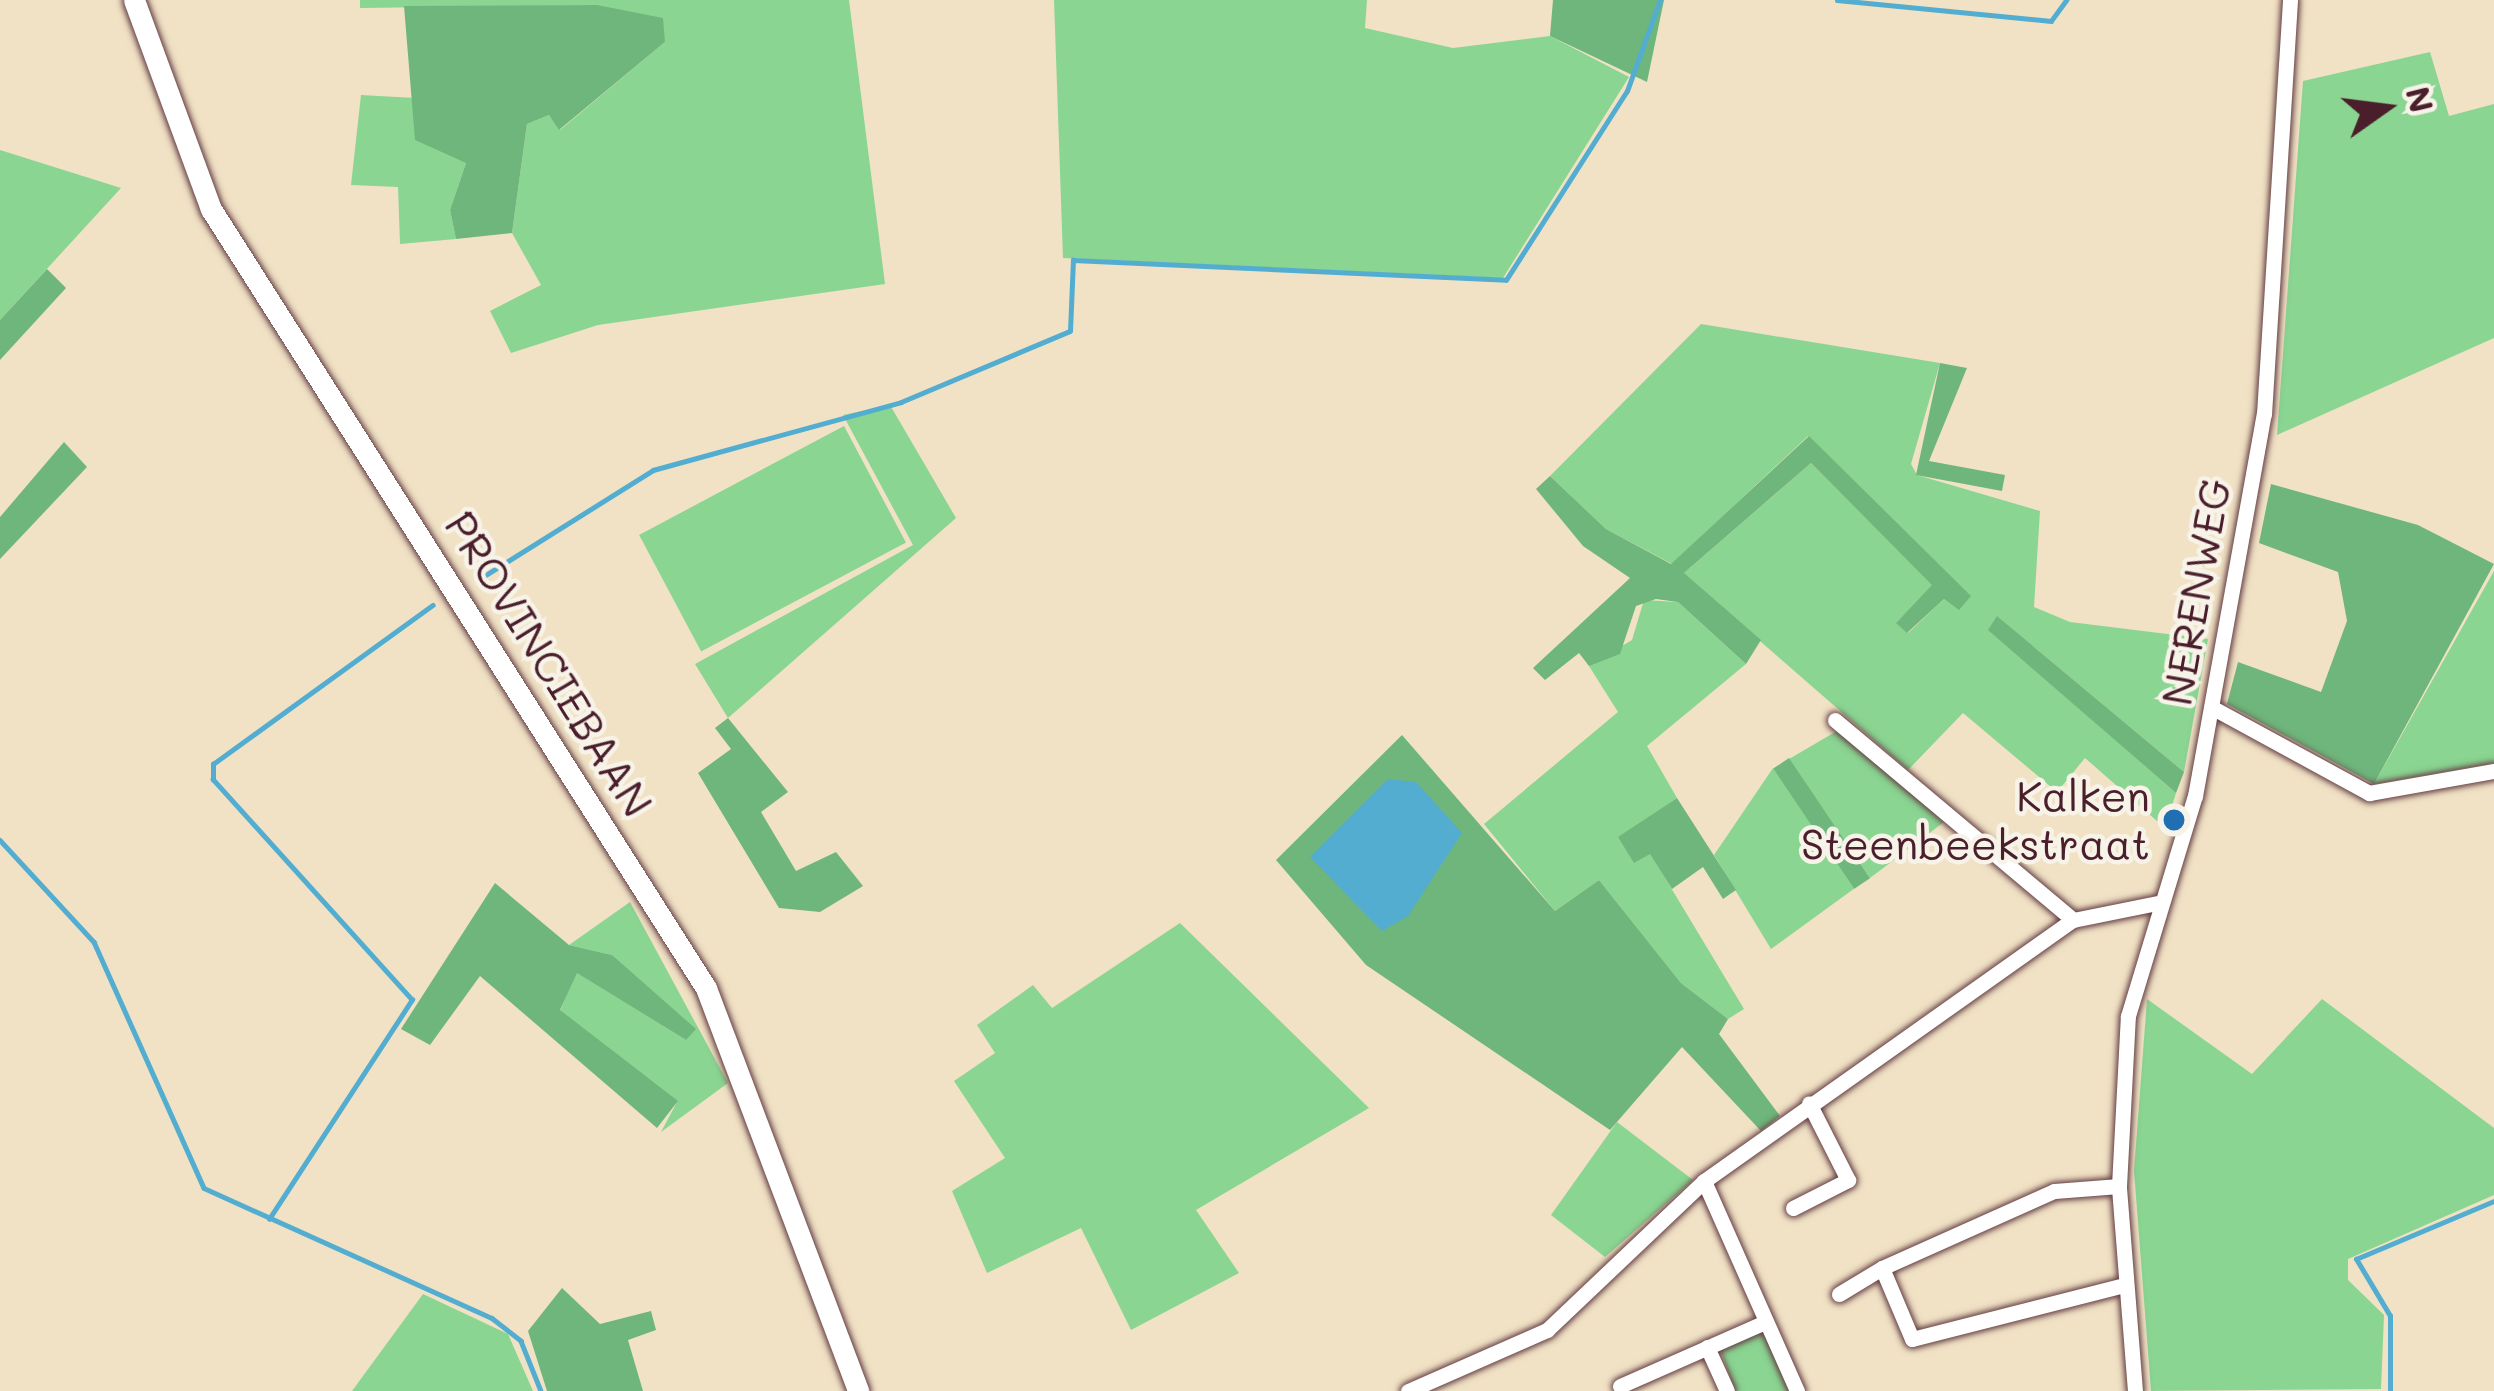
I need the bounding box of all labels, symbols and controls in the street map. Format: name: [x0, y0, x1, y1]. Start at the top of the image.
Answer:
north arrow: [2326, 48, 2446, 168]
text: N: [2398, 82, 2445, 117]
street label: NERENWEG: [2151, 475, 2241, 709]
street label: PROVINCIEBAAN: [435, 502, 663, 826]
place label: Kalken Steenbeekstraat: [1801, 771, 2150, 870]
marker: Kalken Steenbeekstraat: [2161, 807, 2187, 833]

